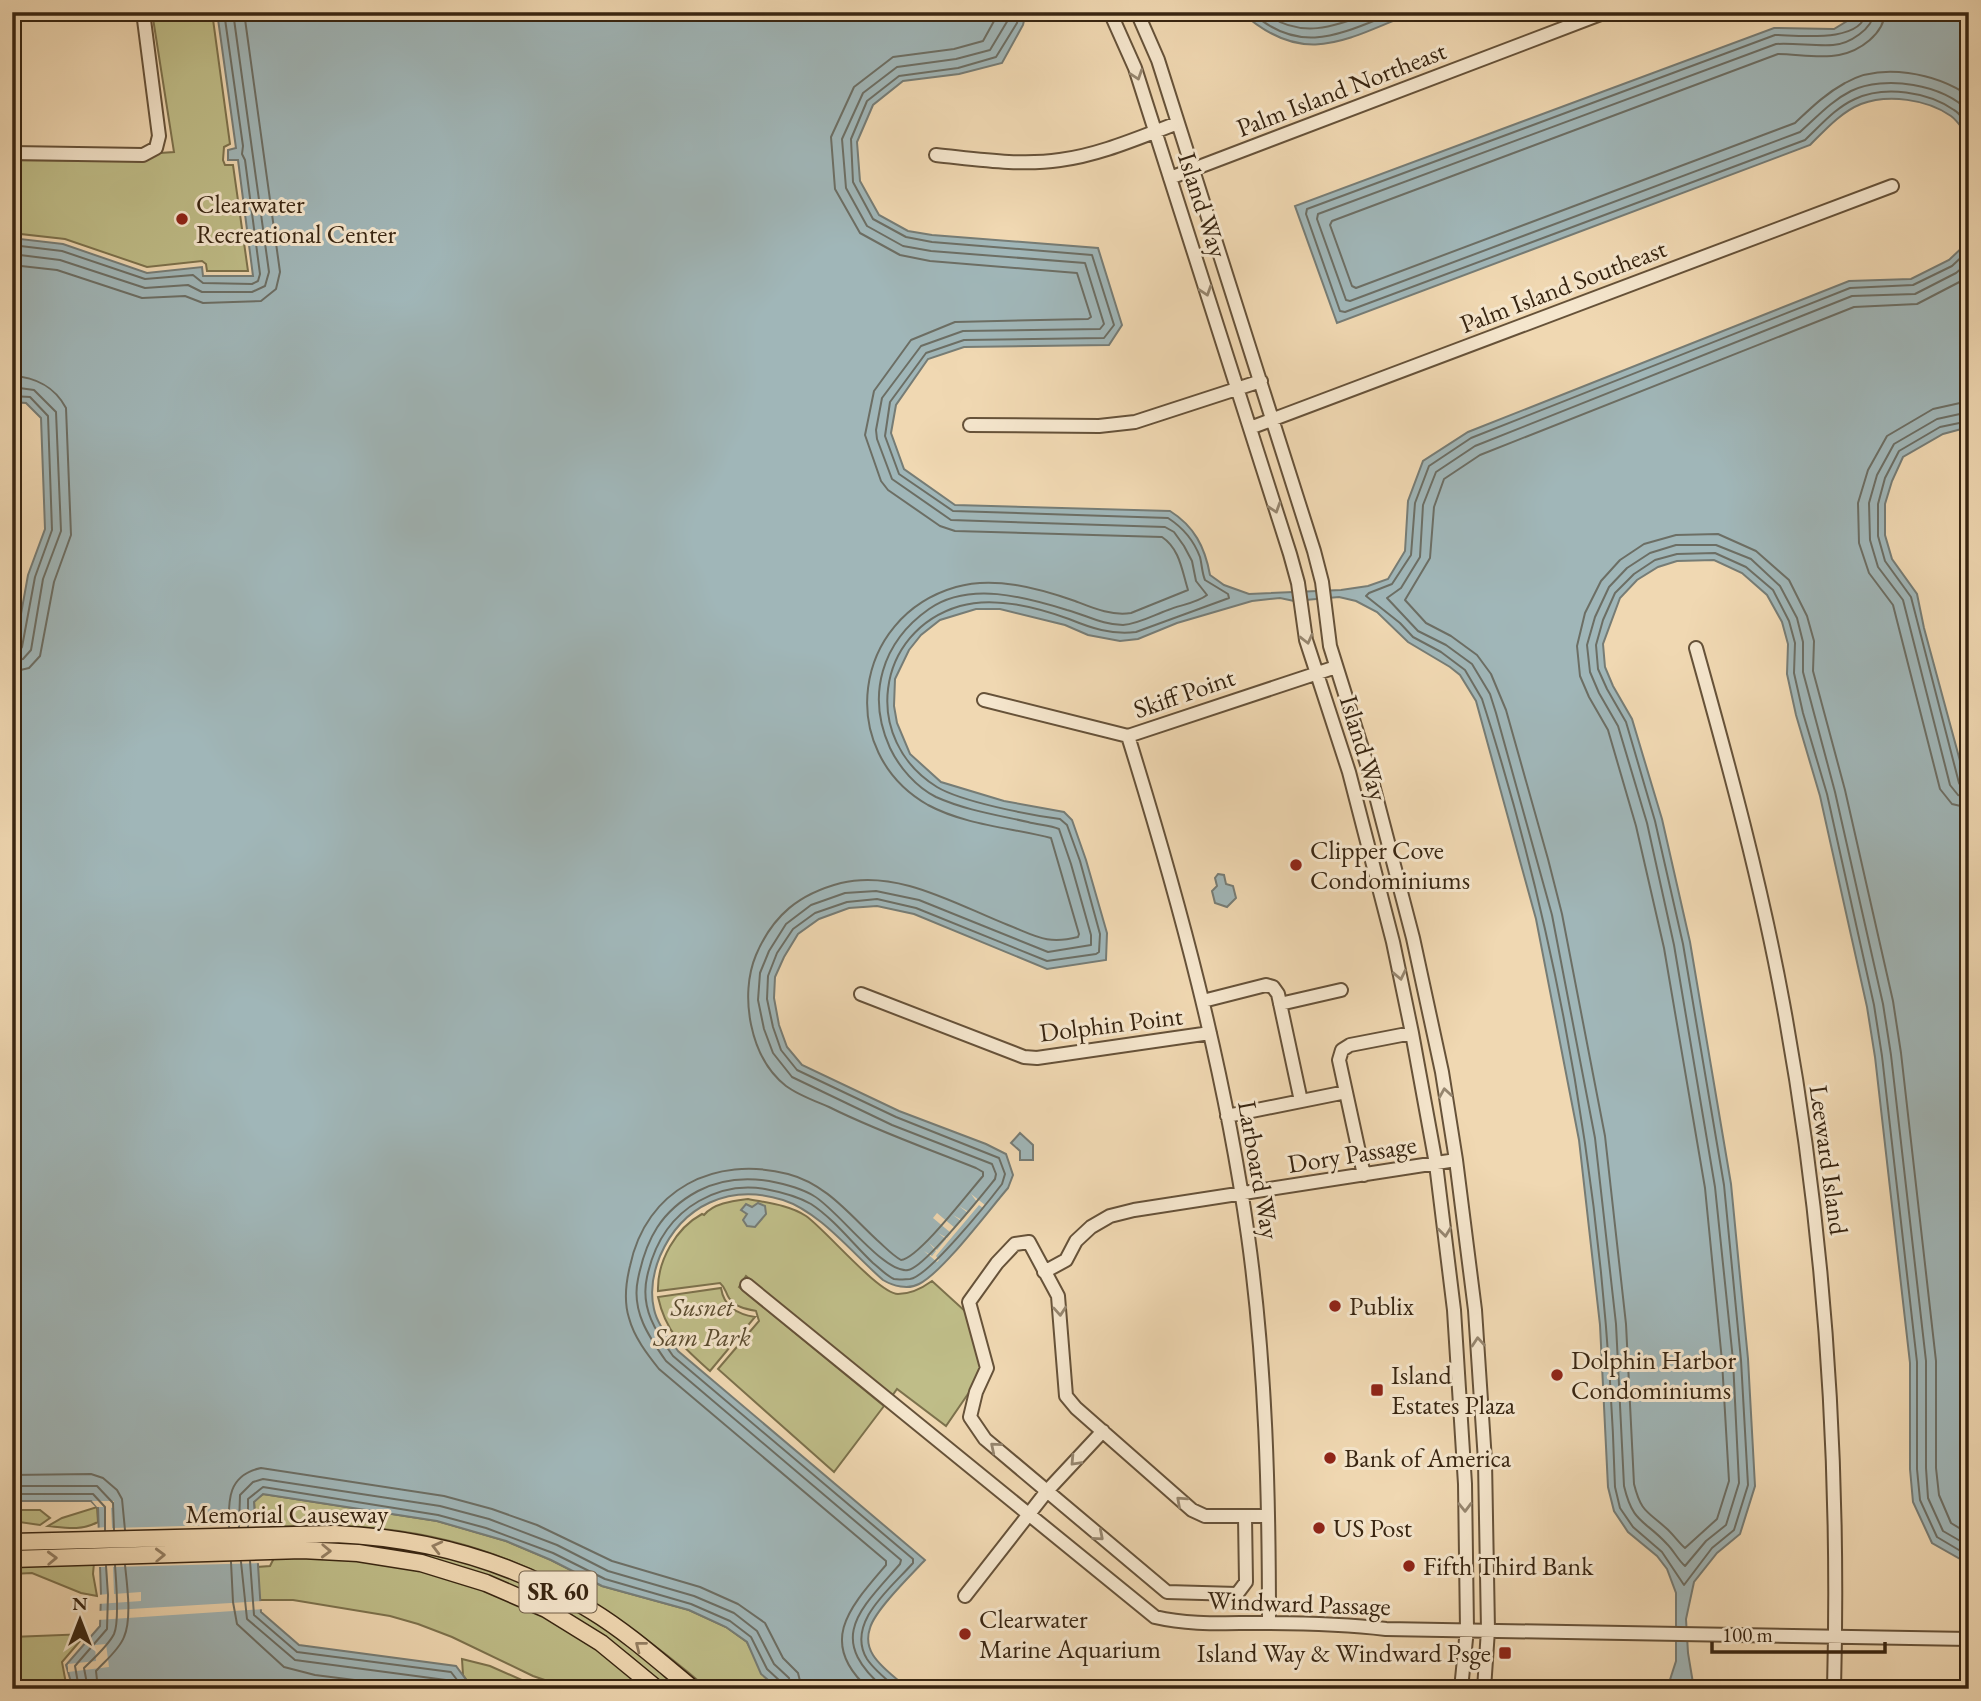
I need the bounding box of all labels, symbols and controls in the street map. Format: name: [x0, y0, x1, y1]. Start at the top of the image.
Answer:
street label: Palm Island Northeast: [1231, 33, 1451, 145]
one-way arrow: [1129, 68, 1143, 80]
street label: Island Way: [1170, 148, 1236, 263]
place label: Clearwater Recreational Center: [196, 187, 396, 251]
marker: Clearwater Recreational Center: [174, 211, 190, 227]
street label: Palm Island Southeast: [1455, 231, 1671, 341]
one-way arrow: [1198, 285, 1213, 297]
one-way arrow: [1267, 502, 1282, 514]
one-way arrow: [1299, 633, 1313, 645]
street label: Skiff Point: [1129, 660, 1239, 726]
street label: Island Way: [1332, 691, 1396, 806]
place label: Clipper Cove Condominiums: [1310, 833, 1470, 897]
marker: Clipper Cove Condominiums: [1288, 857, 1304, 873]
one-way arrow: [1391, 969, 1406, 981]
street label: Dolphin Point: [1037, 998, 1185, 1050]
street label: Leeward Island: [1802, 1083, 1856, 1238]
one-way arrow: [1438, 1087, 1453, 1099]
street label: Larboard Way: [1230, 1098, 1288, 1243]
street label: Dory Passage: [1285, 1127, 1419, 1181]
one-way arrow: [1437, 1226, 1452, 1237]
place label: Publix: [1349, 1289, 1415, 1323]
park label: Susnet Sam Park: [652, 1290, 751, 1354]
marker: Publix: [1327, 1298, 1343, 1314]
one-way arrow: [1052, 1306, 1067, 1317]
one-way arrow: [1471, 1336, 1486, 1347]
place label: Dolphin Harbor Condominiums: [1571, 1343, 1736, 1407]
place label: Island Estates Plaza: [1391, 1358, 1516, 1422]
marker: Dolphin Harbor Condominiums: [1549, 1367, 1565, 1383]
marker: Island Estates Plaza: [1369, 1382, 1385, 1398]
place label: Bank of America: [1344, 1441, 1512, 1475]
one-way arrow: [990, 1443, 1003, 1455]
marker: Bank of America: [1322, 1450, 1338, 1466]
one-way arrow: [1071, 1453, 1083, 1466]
street label: Memorial Causeway: [185, 1497, 389, 1531]
one-way arrow: [1176, 1497, 1189, 1509]
one-way arrow: [1457, 1502, 1473, 1513]
place label: US Post: [1333, 1511, 1412, 1545]
marker: US Post: [1311, 1520, 1327, 1536]
one-way arrow: [1090, 1527, 1103, 1540]
one-way arrow: [431, 1540, 443, 1555]
one-way arrow: [321, 1543, 332, 1559]
one-way arrow: [155, 1547, 166, 1562]
place label: Fifth Third Bank: [1423, 1549, 1594, 1583]
one-way arrow: [47, 1550, 58, 1566]
marker: Fifth Third Bank: [1401, 1558, 1417, 1574]
road number: SR 60: [520, 1572, 596, 1612]
street label: Windward Passage: [1207, 1583, 1391, 1623]
north arrow: [46, 1586, 116, 1656]
text: N: [72, 1591, 88, 1616]
place label: Clearwater Marine Aquarium: [979, 1602, 1161, 1666]
scale bar: [1712, 1610, 1885, 1654]
text: 100 m: [1722, 1621, 1773, 1648]
marker: Clearwater Marine Aquarium: [957, 1626, 973, 1642]
place label: Island Way & Windward Psge: [1197, 1636, 1491, 1670]
one-way arrow: [635, 1641, 647, 1654]
marker: Island Way & Windward Psge: [1497, 1645, 1513, 1661]

